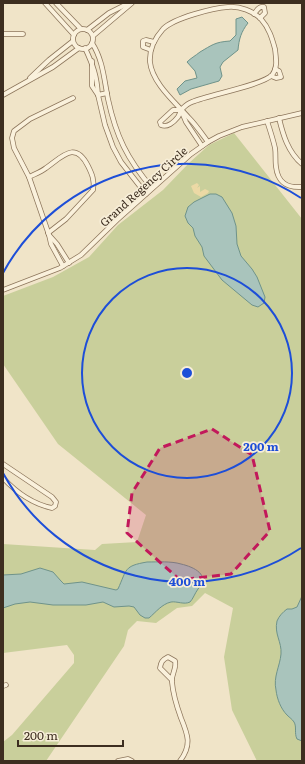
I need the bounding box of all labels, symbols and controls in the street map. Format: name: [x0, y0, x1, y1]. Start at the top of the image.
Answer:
street label: Grand Regency Circle: [96, 142, 190, 230]
centre of rings: [180, 366, 194, 380]
text: 200 m: [243, 437, 279, 455]
text: 400 m: [169, 572, 205, 590]
scale bar: [18, 722, 123, 748]
text: 200 m: [24, 726, 58, 744]

